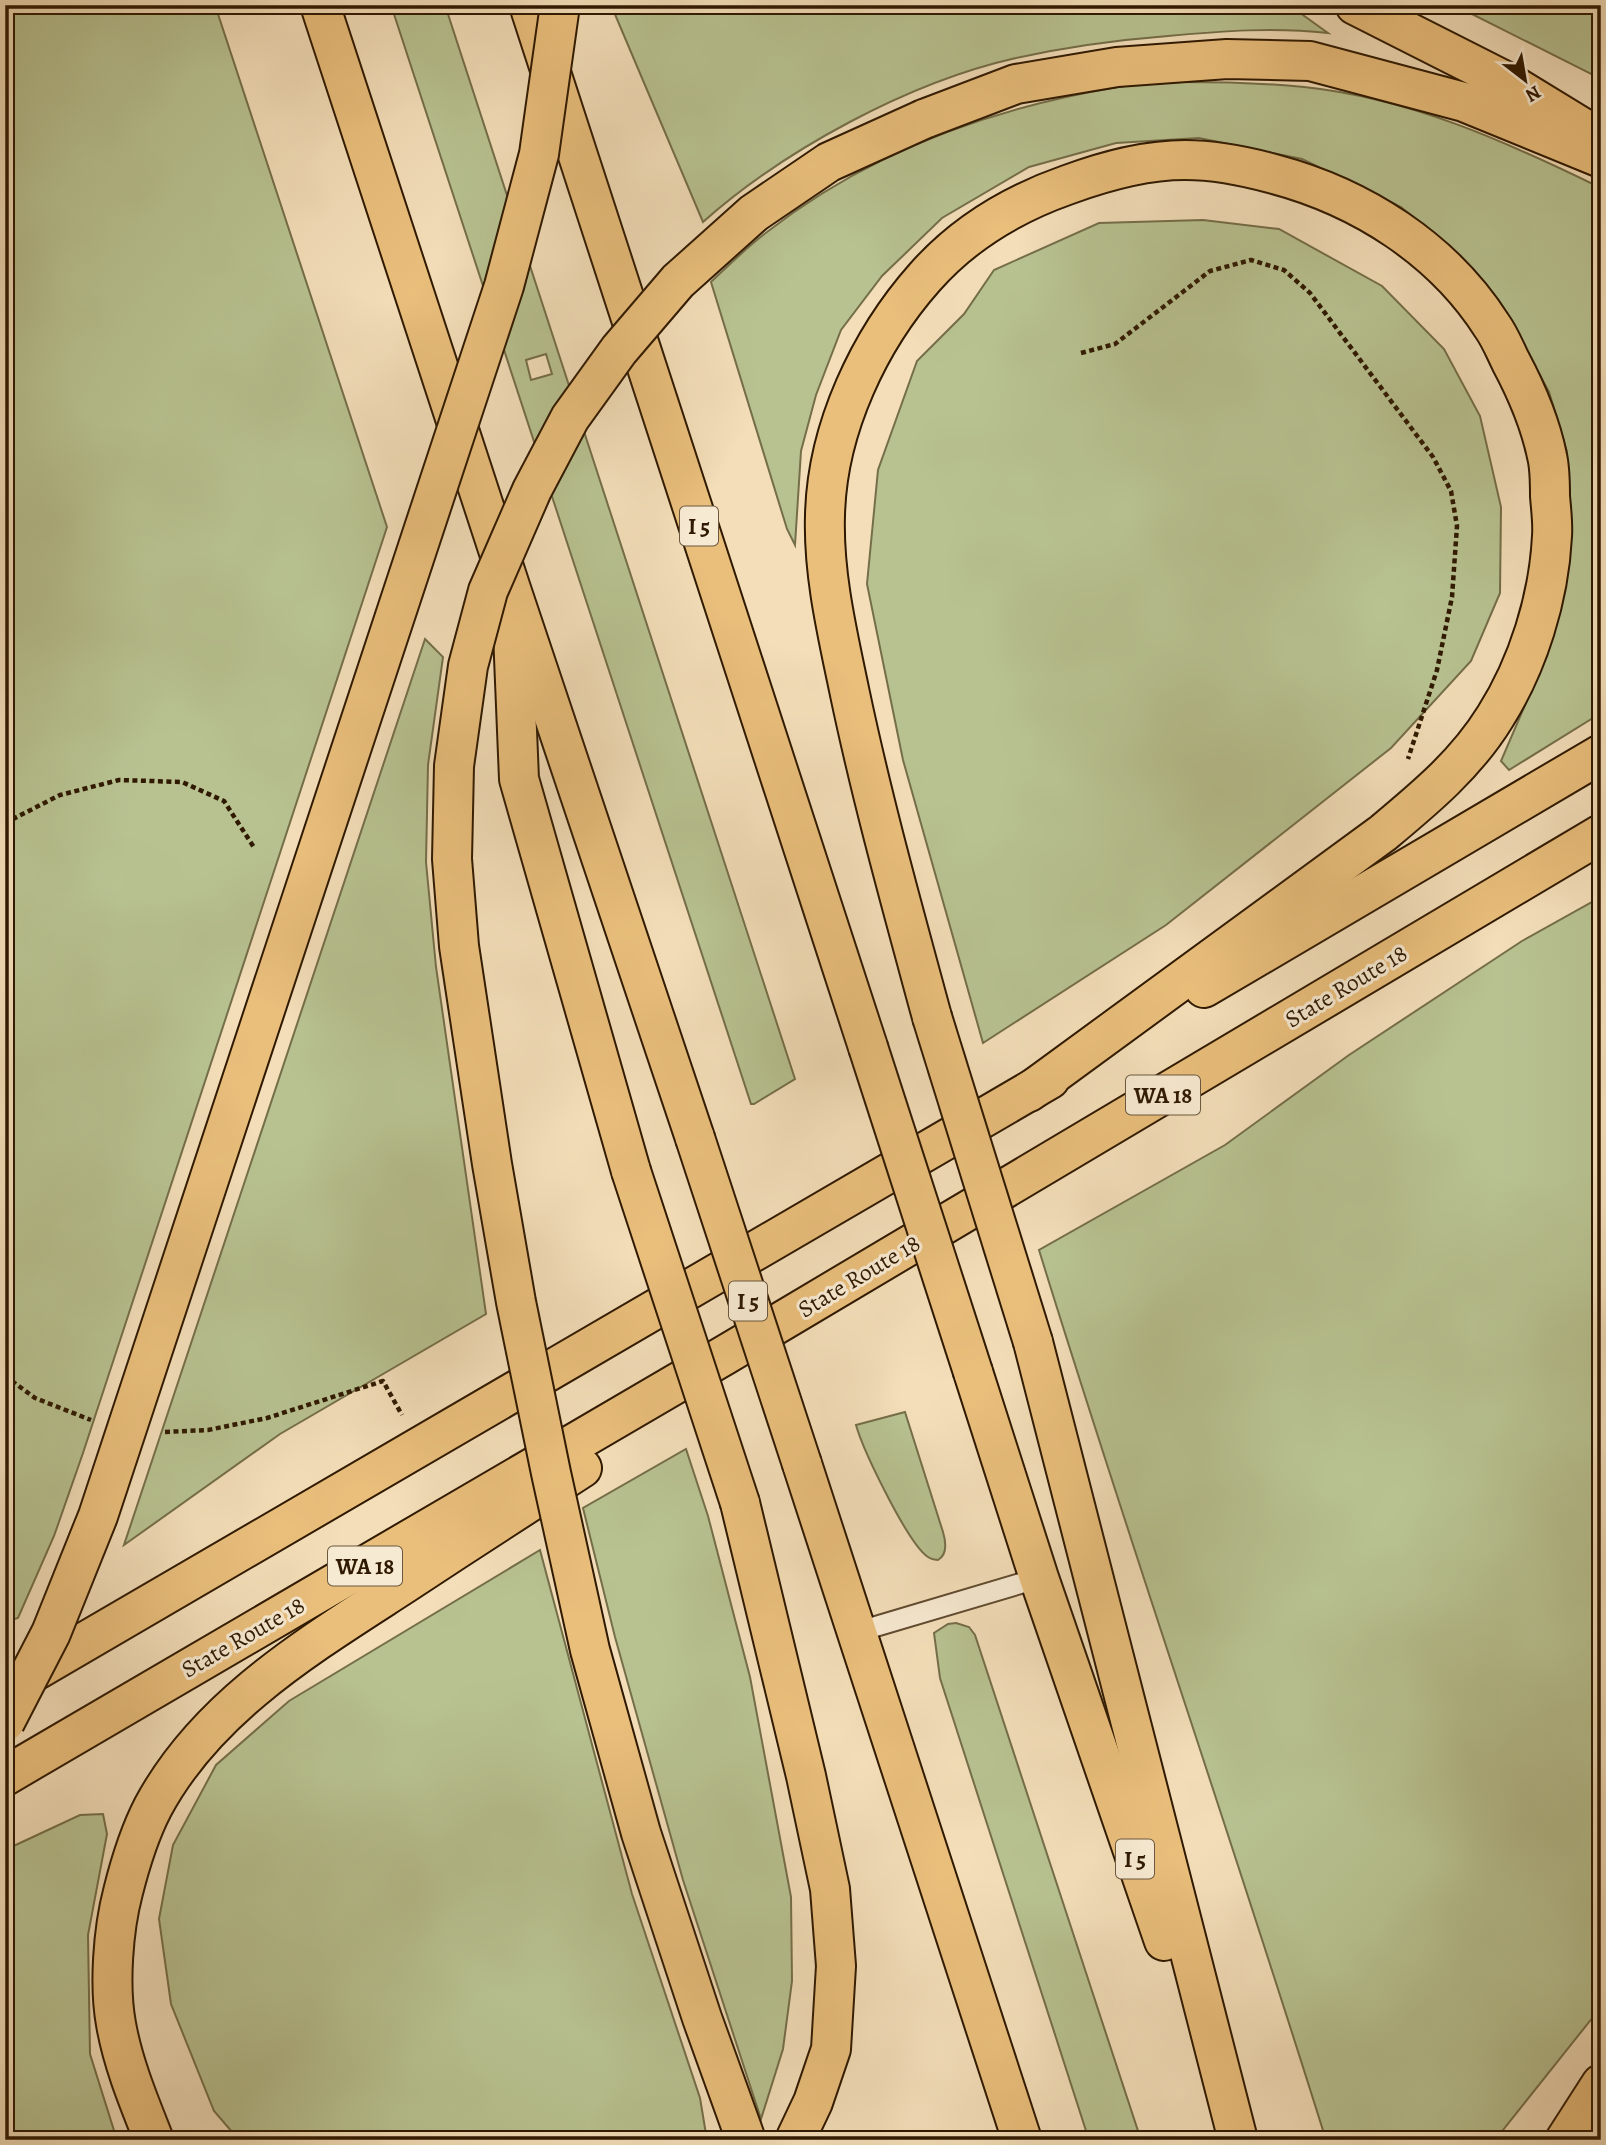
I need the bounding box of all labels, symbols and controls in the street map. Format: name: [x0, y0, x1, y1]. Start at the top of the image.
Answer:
north arrow: [1490, 46, 1560, 116]
text: N: [1520, 79, 1546, 109]
road number: I 5: [680, 506, 718, 546]
street label: State Route 18: [1279, 937, 1413, 1035]
road number: WA 18: [1126, 1076, 1200, 1114]
street label: State Route 18: [792, 1227, 926, 1325]
road number: I 5: [729, 1282, 767, 1320]
road number: WA 18: [328, 1546, 402, 1586]
street label: State Route 18: [176, 1589, 310, 1685]
road number: I 5: [1116, 1840, 1154, 1878]

